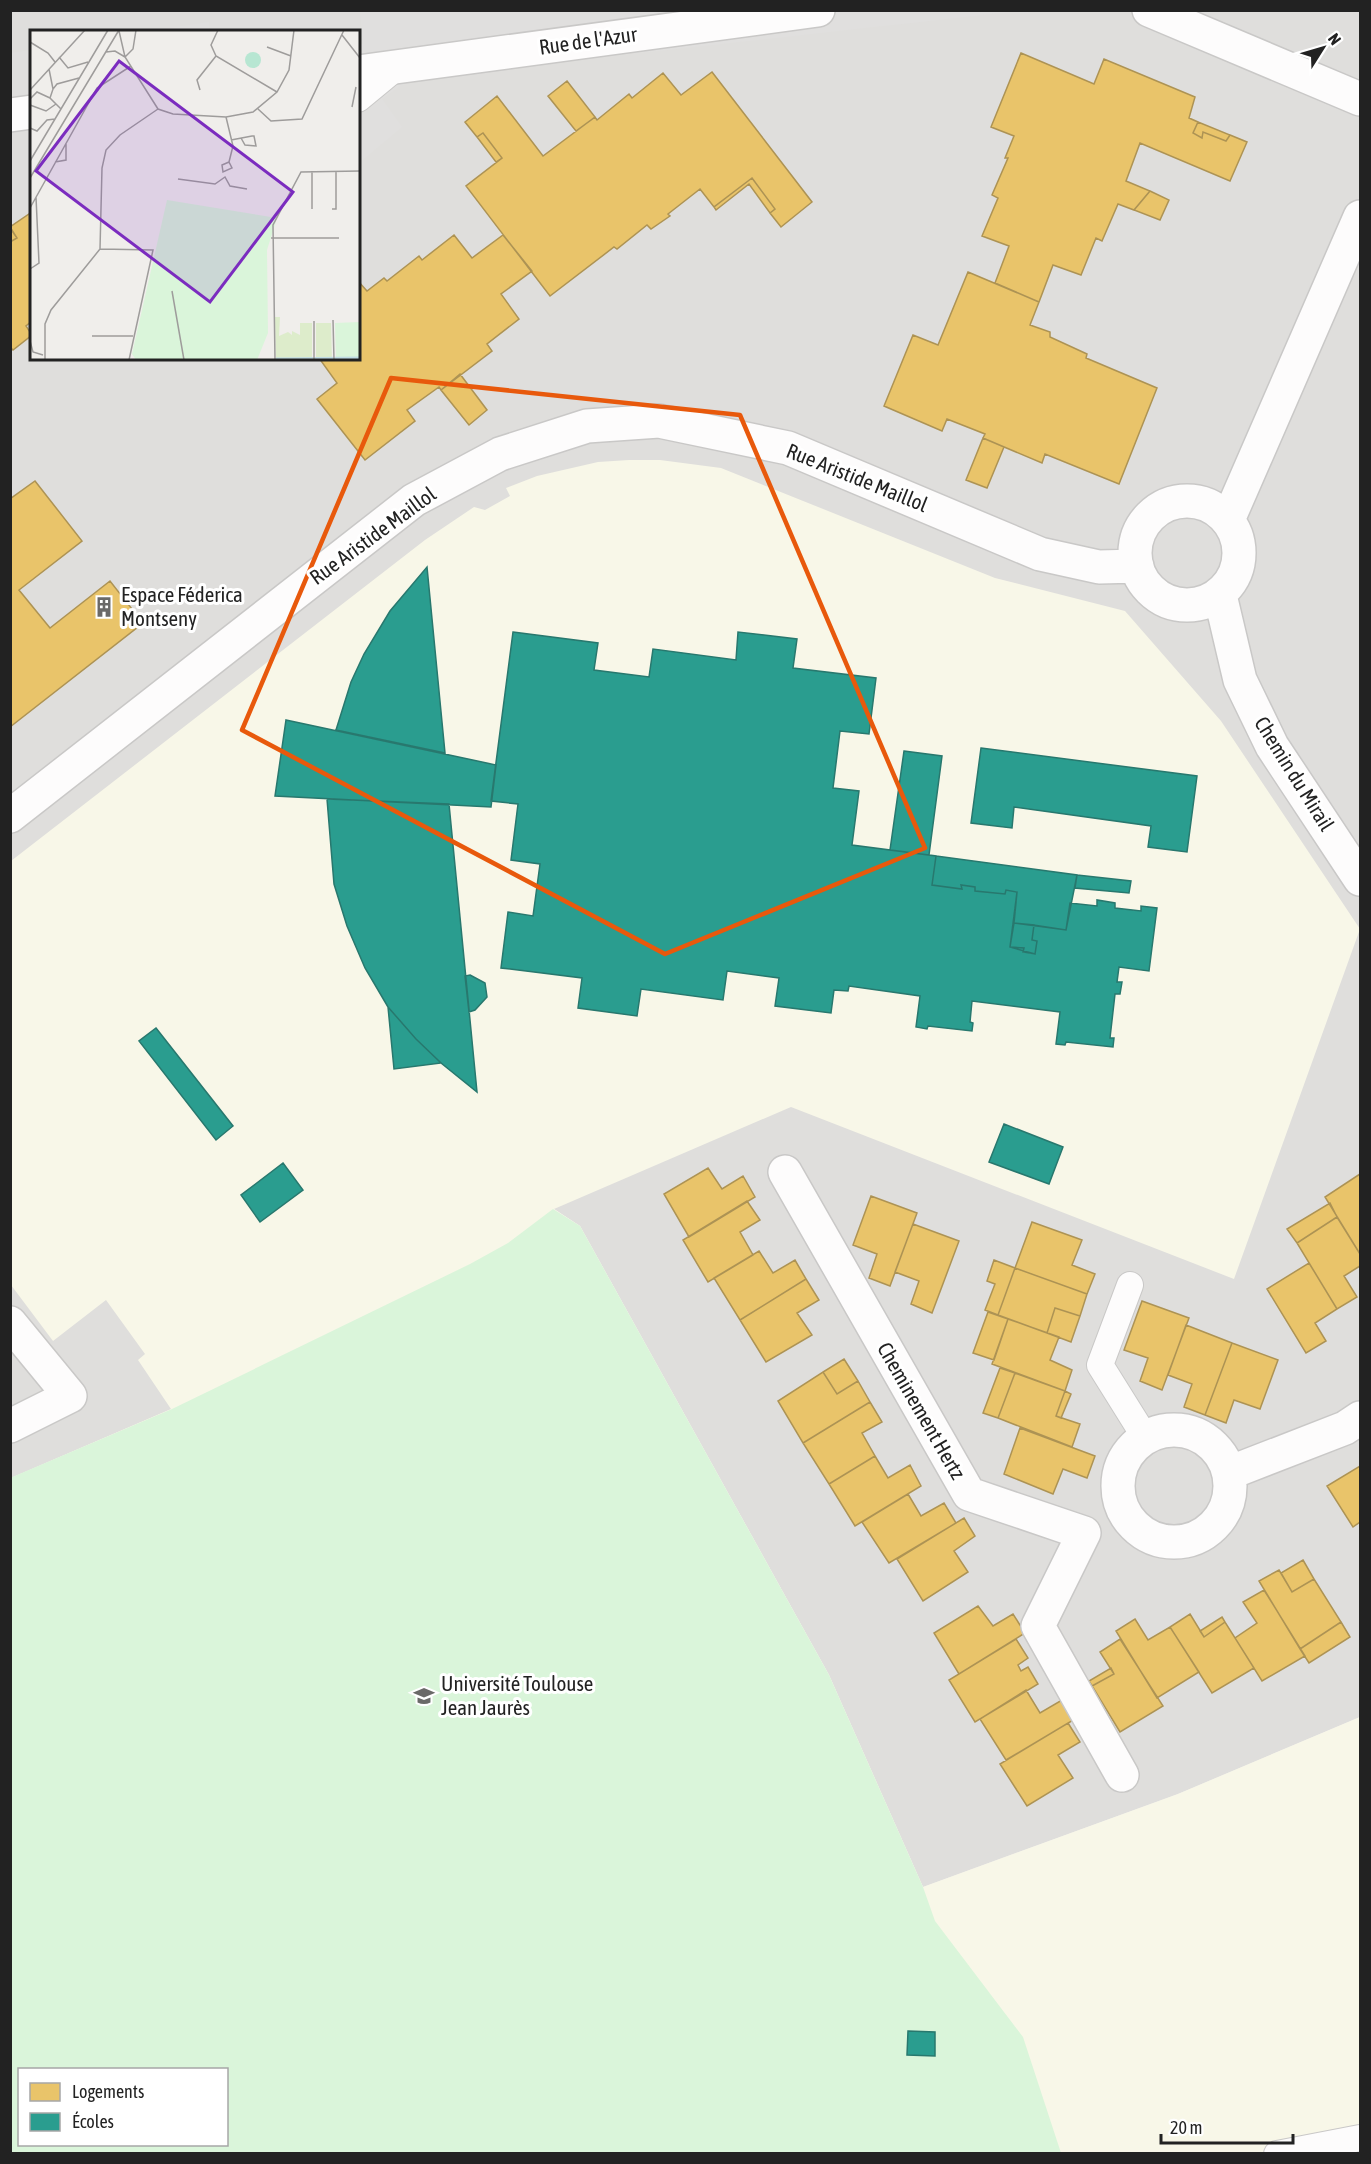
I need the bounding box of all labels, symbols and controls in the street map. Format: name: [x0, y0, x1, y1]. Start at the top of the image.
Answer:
north arrow: [1293, 18, 1353, 78]
street label: Rue de l'Azur: [537, 21, 639, 59]
inset map: [30, 30, 360, 360]
text: N: [1325, 30, 1345, 48]
street label: Rue Aristide Maillol: [783, 438, 932, 516]
street label: Rue Aristide Maillol: [305, 481, 441, 589]
place label: Espace Féderica Montseny: [121, 582, 243, 630]
building icon: Espace Féderica Montseny: [92, 595, 116, 619]
street label: Chemin du Mirail: [1250, 712, 1340, 835]
street label: Cheminement Hertz: [873, 1338, 971, 1484]
place label: Université Toulouse Jean Jaurès: [441, 1671, 593, 1719]
school or university icon: Université Toulouse Jean Jaurès: [412, 1684, 436, 1708]
legend: [18, 2068, 228, 2146]
text: Logements: [72, 2081, 144, 2102]
scale bar: [1161, 2107, 1293, 2145]
text: Écoles: [72, 2111, 114, 2132]
text: 20 m: [1170, 2117, 1202, 2138]

